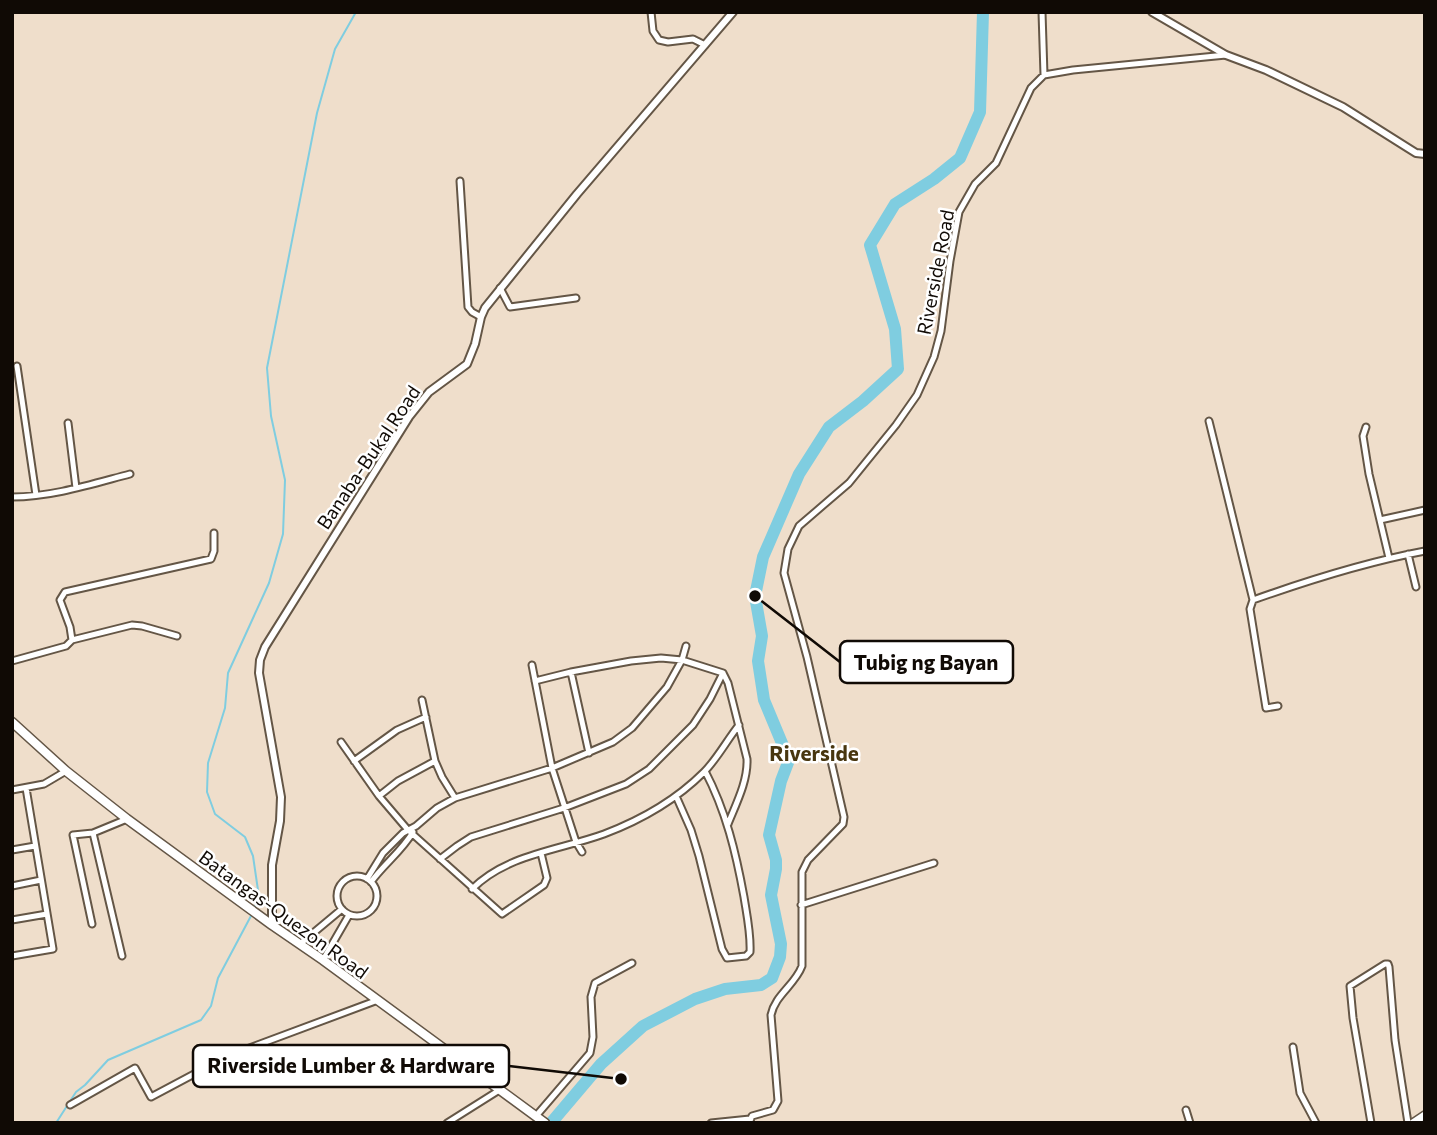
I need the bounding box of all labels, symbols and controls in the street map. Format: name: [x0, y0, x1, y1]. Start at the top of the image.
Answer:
street label: Riverside Road: [912, 208, 958, 336]
street label: Banaba-Bukal Road: [311, 381, 425, 533]
callout: Tubig ng Bayan: [840, 641, 1013, 683]
text: Tubig ng Bayan: [854, 649, 998, 674]
district label: Riverside: [769, 740, 859, 765]
street label: Batangas-Quezon Road: [195, 845, 373, 983]
callout: Riverside Lumber & Hardware: [193, 1045, 509, 1087]
text: Riverside Lumber & Hardware: [207, 1052, 495, 1077]

